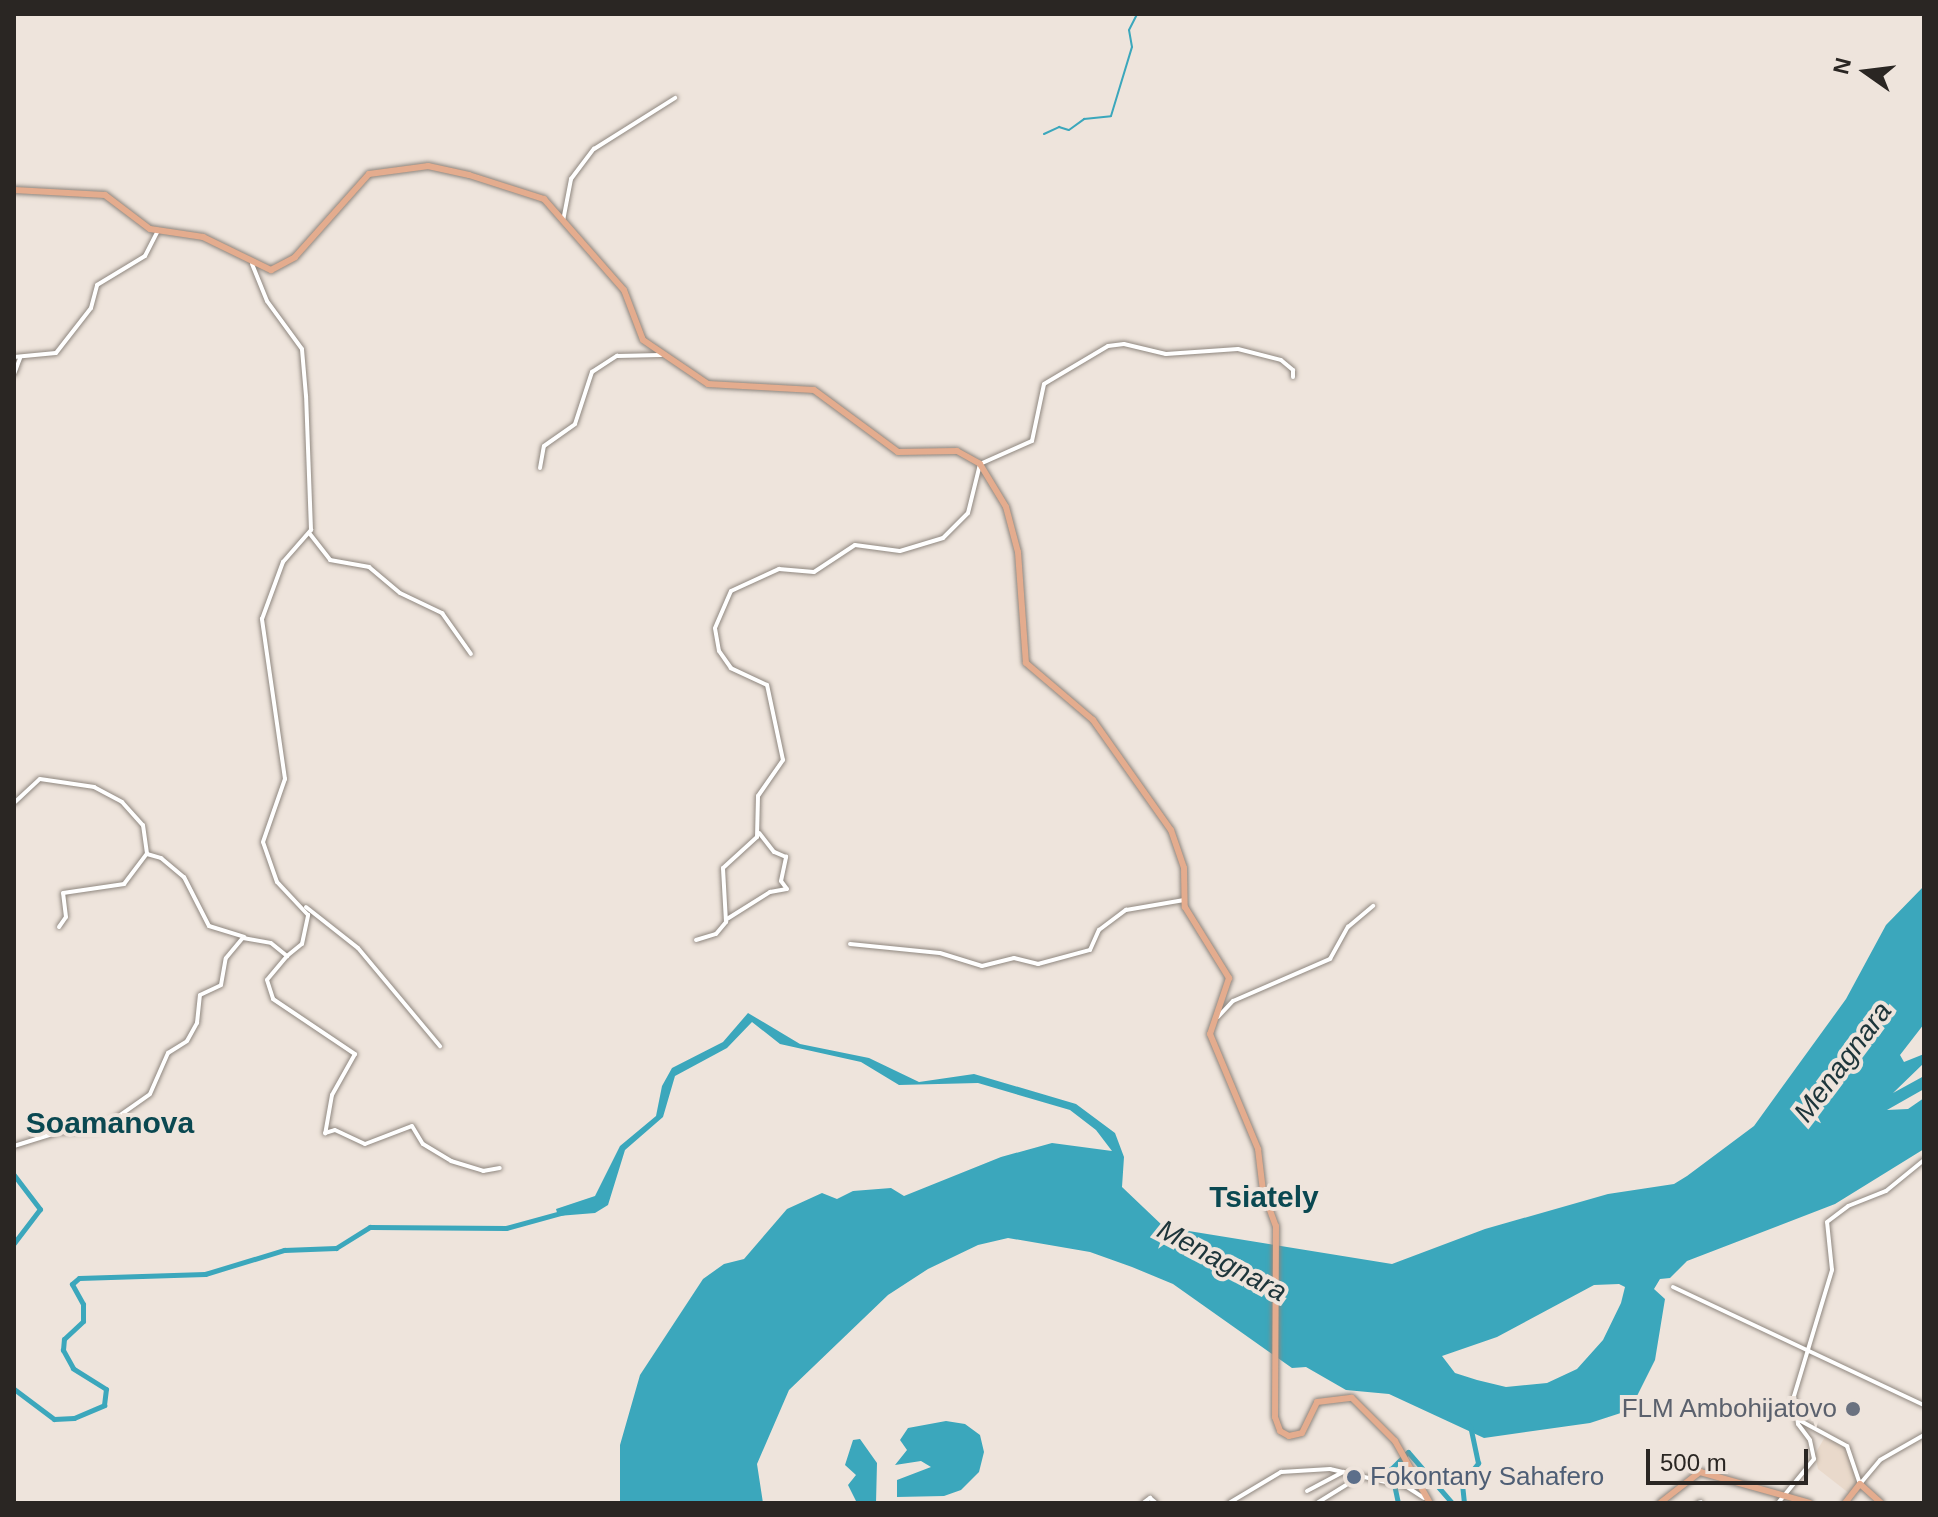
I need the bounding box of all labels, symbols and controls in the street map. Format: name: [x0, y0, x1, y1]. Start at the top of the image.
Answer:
north arrow: [1826, 32, 1906, 112]
text: N: [1828, 55, 1856, 77]
water label: Menagnara: [1787, 995, 1899, 1129]
district label: Soamanova: [26, 1105, 194, 1141]
district label: Tsiately: [1209, 1179, 1319, 1215]
water label: Menagnara: [1152, 1213, 1292, 1309]
place label: FLM Ambohijatovo: [1620, 1393, 1837, 1425]
marker: FLM Ambohijatovo: [1844, 1400, 1862, 1418]
scale bar: [1650, 1433, 1812, 1483]
text: 500 m: [1660, 1449, 1727, 1476]
place label: Fokontany Sahafero: [1370, 1461, 1604, 1493]
marker: Fokontany Sahafero: [1345, 1468, 1363, 1486]

